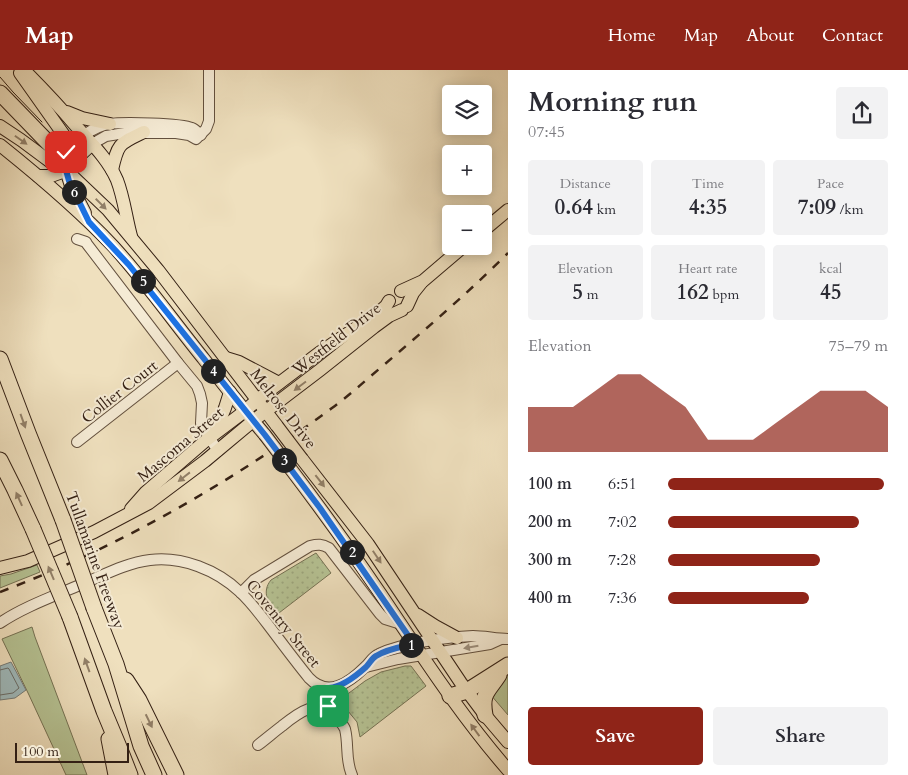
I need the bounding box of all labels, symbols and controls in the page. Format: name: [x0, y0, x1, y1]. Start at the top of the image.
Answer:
text: Map: [25, 19, 74, 52]
text: Home: [608, 23, 656, 48]
text: Map: [684, 23, 718, 48]
text: About: [746, 23, 794, 48]
text: Contact: [822, 23, 883, 48]
text: Morning run: [528, 83, 697, 121]
map controls: [442, 85, 492, 255]
button: layers: [442, 85, 492, 135]
button: share: [836, 87, 888, 139]
text: 07:45: [528, 121, 565, 143]
pin: [45, 131, 87, 173]
one-way arrow: [15, 135, 28, 145]
icon: check: [52, 138, 80, 166]
button: +: [442, 145, 492, 195]
text: Distance: [560, 174, 611, 193]
text: Time: [692, 174, 724, 193]
text: Pace: [817, 174, 844, 193]
pin: 6: [62, 180, 86, 204]
text: 6: [71, 183, 78, 202]
text: 0.64: [555, 193, 593, 222]
text: 4:35: [689, 193, 727, 222]
text: 7:09: [798, 193, 836, 222]
one-way arrow: [95, 197, 107, 209]
text: km: [593, 200, 616, 219]
text: /km: [836, 200, 864, 219]
button: −: [442, 205, 492, 255]
text: Elevation: [558, 259, 613, 278]
text: Heart rate: [678, 259, 738, 278]
text: kcal: [819, 259, 842, 278]
pin: 5: [130, 268, 156, 294]
text: 5: [140, 272, 147, 291]
text: 5: [572, 278, 583, 307]
text: 162: [677, 278, 709, 307]
text: 45: [820, 278, 841, 307]
text: m: [583, 285, 599, 304]
text: bpm: [709, 285, 739, 304]
street label: Westfield Drive: [287, 297, 386, 381]
text: Elevation: [528, 335, 592, 357]
text: 75–79 m: [829, 335, 888, 357]
street label: Collier Court: [77, 355, 162, 429]
pin: 4: [200, 358, 226, 384]
text: 4: [210, 362, 217, 381]
street label: Melrose Drive: [245, 364, 322, 453]
one-way arrow: [293, 381, 307, 391]
street label: Mascoma Street: [133, 402, 229, 487]
one-way arrow: [20, 414, 27, 429]
pin: 3: [272, 448, 296, 472]
text: 3: [281, 451, 288, 470]
one-way arrow: [177, 472, 190, 483]
text: 100 m: [528, 473, 572, 495]
text: 6:51: [608, 473, 637, 495]
one-way arrow: [314, 474, 325, 487]
street label: Tullamarine Freeway: [60, 489, 130, 633]
one-way arrow: [15, 492, 23, 506]
text: 200 m: [528, 511, 572, 533]
text: 7:02: [608, 511, 637, 533]
pin: 2: [340, 540, 364, 564]
text: 2: [349, 543, 356, 562]
text: 300 m: [528, 549, 572, 571]
text: 7:28: [608, 549, 637, 571]
one-way arrow: [372, 550, 381, 564]
one-way arrow: [47, 566, 55, 580]
street label: Coventry Street: [241, 575, 326, 672]
text: 400 m: [528, 587, 572, 609]
text: 7:36: [608, 587, 637, 609]
pin: 1: [398, 632, 424, 658]
text: 1: [408, 636, 415, 655]
one-way arrow: [463, 643, 479, 651]
one-way arrow: [83, 657, 90, 672]
pin: [307, 685, 349, 727]
icon: arrive: [314, 692, 342, 720]
button: Save: [528, 707, 703, 765]
button: Share: [713, 707, 888, 765]
one-way arrow: [145, 714, 153, 728]
one-way arrow: [469, 724, 480, 737]
scale bar: [15, 740, 129, 763]
text: 100 m: [22, 742, 59, 761]

